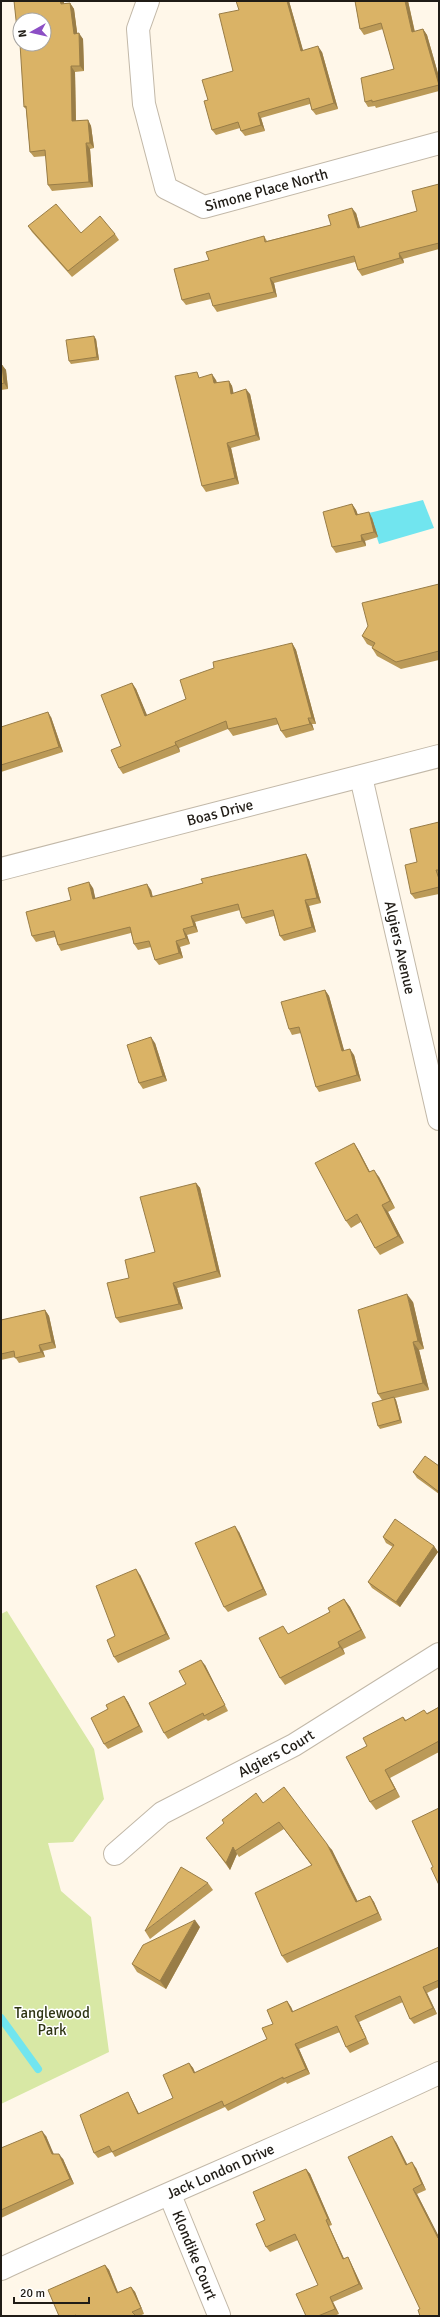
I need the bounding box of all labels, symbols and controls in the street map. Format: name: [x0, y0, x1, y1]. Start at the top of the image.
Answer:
north arrow: [12, 12, 52, 52]
text: N: [16, 29, 30, 38]
street label: Simone Place North: [203, 165, 330, 215]
street label: Boas Drive: [185, 795, 255, 830]
street label: Algiers Avenue: [381, 899, 419, 996]
street label: Algiers Court: [235, 1726, 318, 1781]
park label: Tanglewood Park: [14, 2004, 90, 2039]
street label: Jack London Drive: [163, 2140, 277, 2203]
street label: Klondike Court: [168, 2208, 221, 2303]
scale bar: [14, 2279, 89, 2305]
text: 20 m: [20, 2286, 45, 2301]

